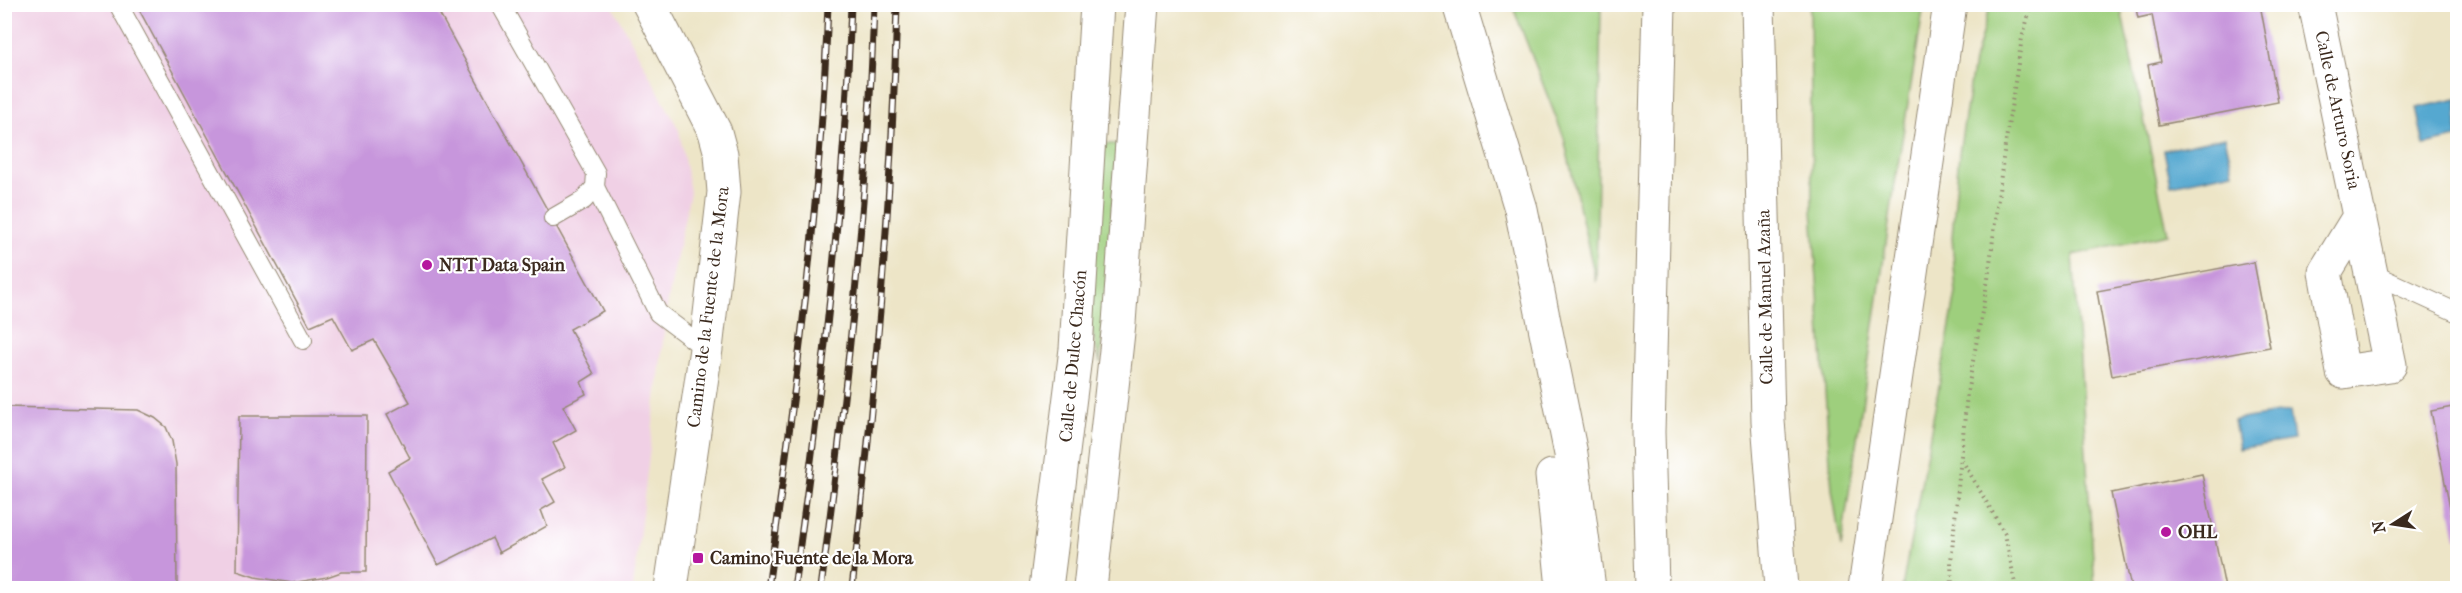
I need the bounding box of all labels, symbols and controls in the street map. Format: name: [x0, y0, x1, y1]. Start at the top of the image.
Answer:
street label: Calle de Arturo Soria: [2310, 29, 2365, 192]
street label: Camino de la Fuente de la Mora: [683, 185, 734, 429]
street label: Calle de Manuel Azaña: [1753, 209, 1778, 385]
place label: NTT Data Spain: [439, 255, 566, 276]
marker: NTT Data Spain: [420, 258, 434, 272]
street label: Calle de Dulce Chacón: [1055, 268, 1092, 443]
north arrow: [2363, 494, 2423, 554]
text: N: [2368, 518, 2389, 535]
place label: OHL: [2178, 522, 2218, 543]
marker: OHL: [2159, 525, 2173, 539]
place label: Camino Fuente de la Mora: [710, 548, 914, 569]
marker: Camino Fuente de la Mora: [691, 551, 705, 565]

